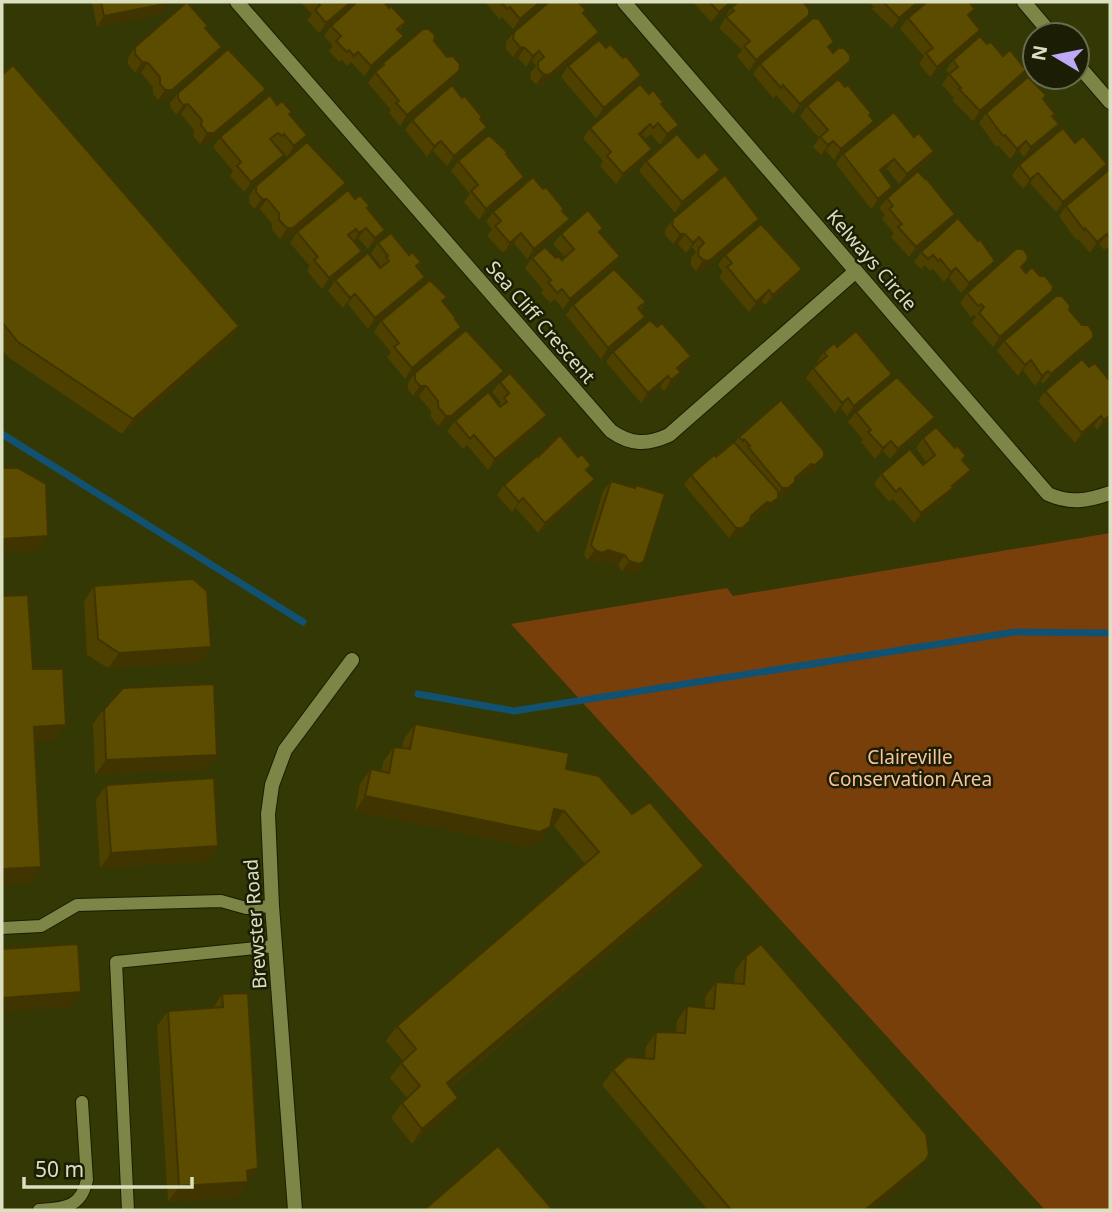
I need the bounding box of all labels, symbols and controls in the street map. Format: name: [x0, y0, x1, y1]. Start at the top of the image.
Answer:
north arrow: [1021, 21, 1091, 91]
text: N: [1025, 43, 1053, 63]
street label: Kelways Circle: [821, 204, 923, 316]
street label: Sea Cliff Crescent: [481, 255, 602, 389]
park label: Claireville Conservation Area: [828, 744, 992, 792]
street label: Brewster Road: [237, 858, 273, 990]
scale bar: [24, 1146, 192, 1190]
text: 50 m: [35, 1155, 84, 1183]

